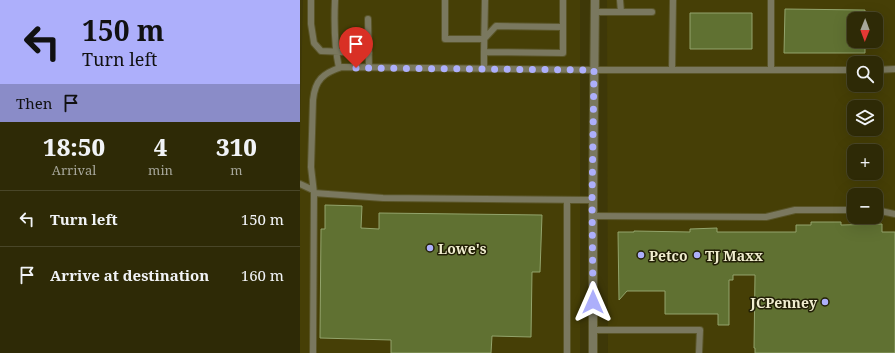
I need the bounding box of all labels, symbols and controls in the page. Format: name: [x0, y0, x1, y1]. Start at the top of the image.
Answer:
text: 150 m: [82, 11, 164, 49]
north arrow: [847, 12, 883, 48]
map controls: [847, 12, 883, 224]
icon: left: [16, 16, 68, 68]
pin: [339, 27, 373, 68]
icon: arrive: [345, 33, 367, 55]
text: Turn left: [82, 47, 157, 71]
button: search: [847, 56, 883, 92]
icon: arrive: [60, 92, 82, 114]
text: Then: [16, 93, 52, 113]
button: layers: [847, 100, 883, 136]
text: 18:50: [43, 130, 105, 163]
text: 4: [154, 130, 167, 163]
text: 310: [216, 130, 257, 163]
button: +: [847, 144, 883, 180]
text: Arrival: [52, 161, 96, 179]
text: min: [148, 161, 173, 179]
text: m: [230, 161, 243, 179]
button: −: [847, 188, 883, 224]
icon: left: [16, 208, 38, 230]
text: Turn left: [50, 209, 118, 229]
text: 150 m: [241, 209, 284, 229]
place label: Lowe's: [438, 239, 487, 258]
marker: Lowe's: [425, 243, 435, 253]
place label: Petco: [649, 246, 688, 265]
place label: TJ Maxx: [705, 246, 763, 265]
marker: Petco: [636, 250, 646, 260]
marker: TJ Maxx: [692, 250, 702, 260]
icon: arrive: [16, 264, 38, 286]
text: Arrive at destination: [50, 265, 209, 285]
text: 160 m: [241, 265, 284, 285]
position arrow: [572, 281, 614, 323]
place label: JCPenney: [749, 293, 818, 312]
marker: JCPenney: [820, 297, 830, 307]

